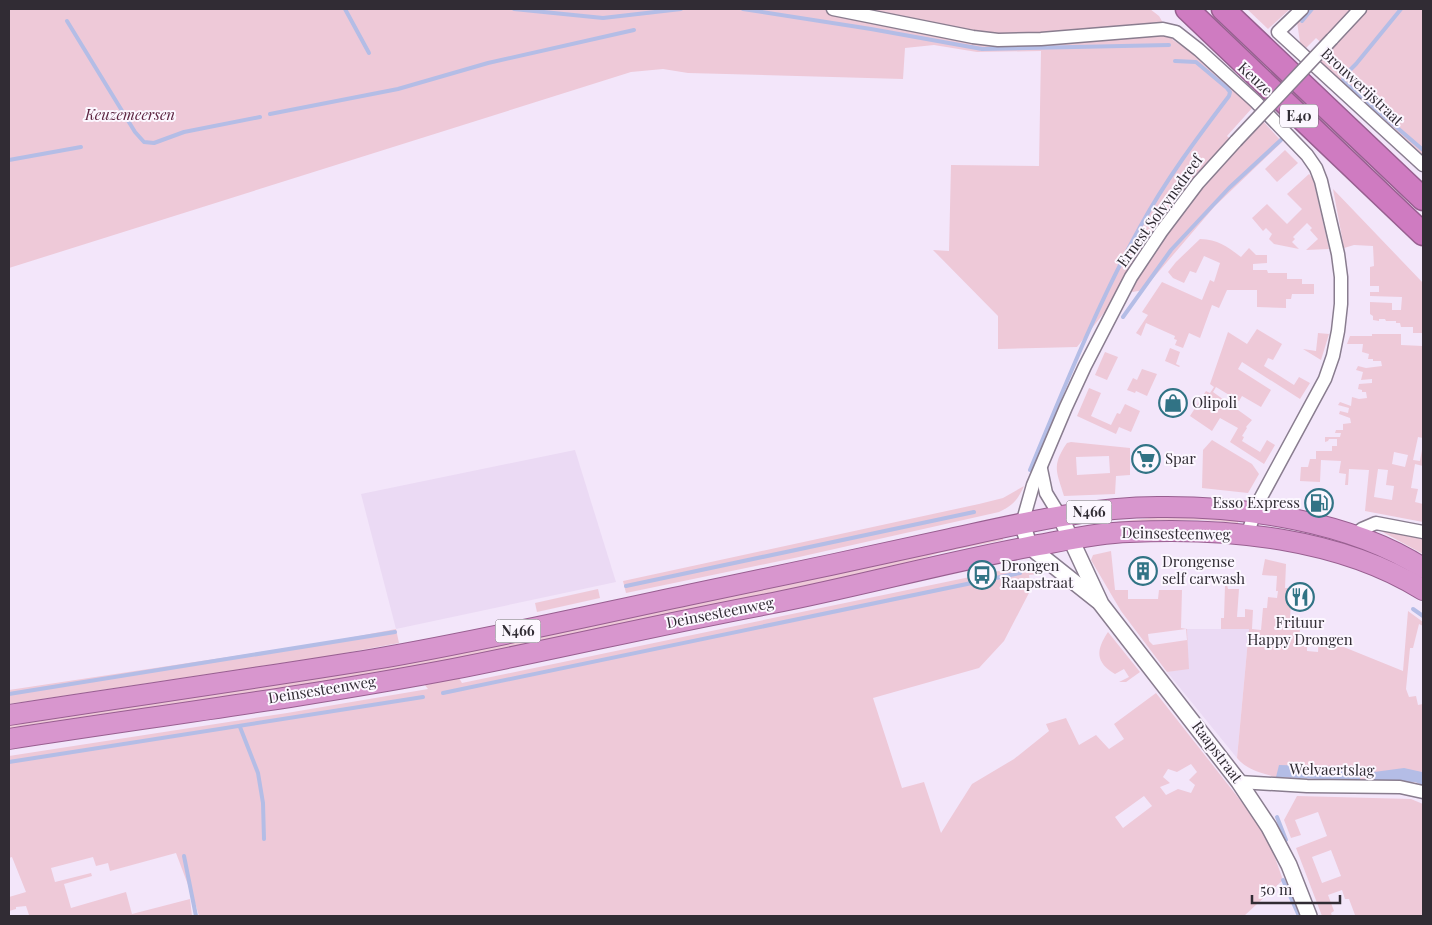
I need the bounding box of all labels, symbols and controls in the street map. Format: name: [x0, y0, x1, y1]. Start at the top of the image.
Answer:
street label: Brouwerijstraat: [1317, 43, 1409, 130]
street label: Keuze: [1234, 57, 1277, 100]
park label: Keuzemeersen: [84, 104, 175, 124]
road number: E40: [1280, 104, 1318, 128]
street label: Ernest Solvynsdreef: [1112, 149, 1207, 271]
shop icon: Olipoli: [1158, 388, 1188, 418]
place label: Olipoli: [1192, 392, 1238, 412]
supermarket icon: Spar: [1131, 444, 1161, 474]
place label: Spar: [1165, 448, 1196, 468]
fuel station icon: Esso Express: [1304, 488, 1334, 518]
place label: Esso Express: [1212, 492, 1300, 512]
road number: N466: [1066, 501, 1112, 524]
street label: Deinsesteenweg: [1121, 522, 1231, 544]
place label: Drongense self carwash: [1162, 551, 1245, 588]
place label: Drongen Raapstraat: [1001, 555, 1074, 592]
building icon: Drongense self carwash: [1128, 556, 1158, 586]
bus stop icon: Drongen Raapstraat: [967, 560, 997, 590]
restaurant icon: Frituur Happy Drongen: [1285, 582, 1315, 612]
street label: Deinsesteenweg: [664, 592, 775, 632]
place label: Frituur Happy Drongen: [1247, 612, 1353, 649]
road number: N466: [496, 620, 540, 642]
street label: Deinsesteenweg: [266, 671, 377, 707]
street label: Raapstraat: [1188, 716, 1248, 787]
street label: Welvaertslag: [1288, 758, 1375, 780]
scale bar: [1252, 872, 1340, 904]
text: 50 m: [1260, 879, 1293, 899]

